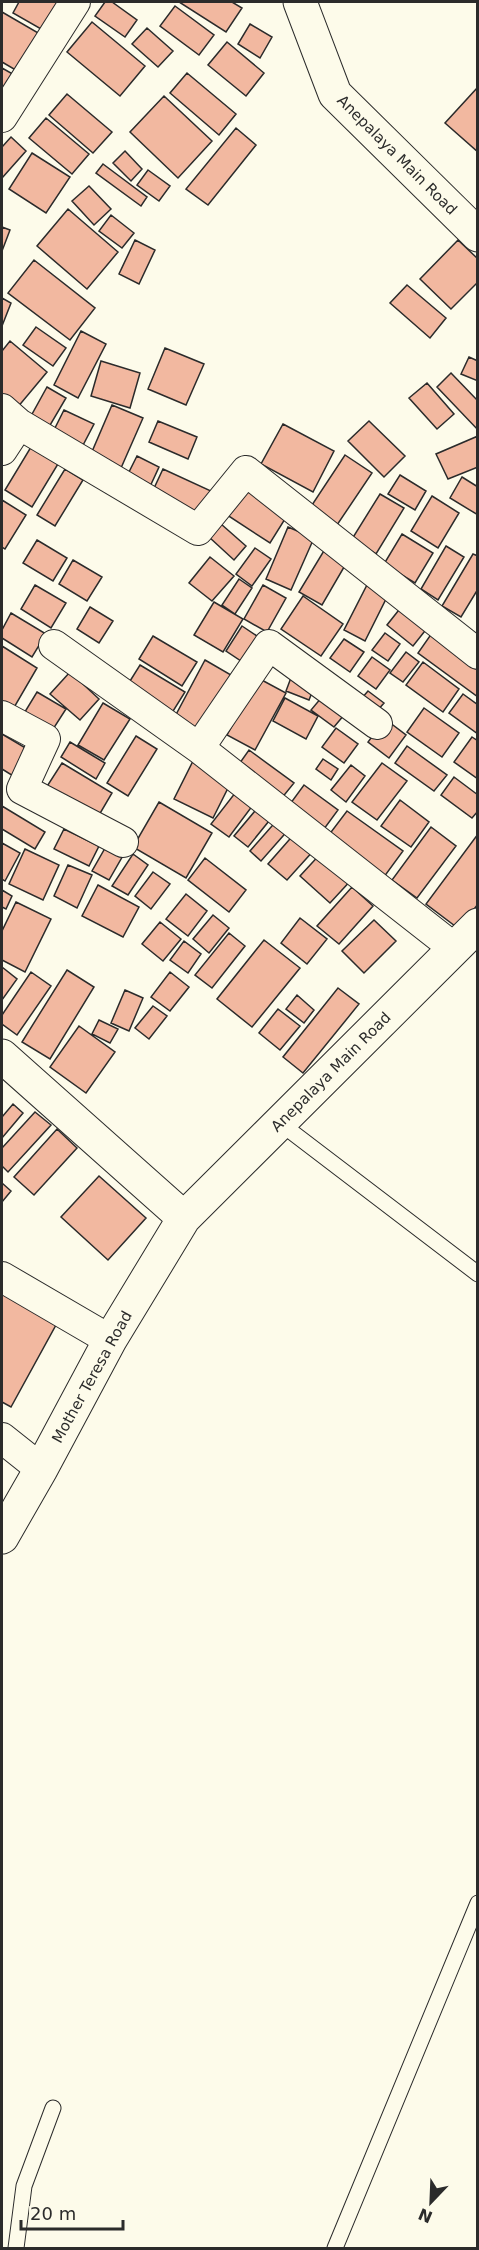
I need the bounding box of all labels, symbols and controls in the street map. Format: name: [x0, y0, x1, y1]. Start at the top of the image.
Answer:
street label: Anepalaya Main Road: [333, 91, 461, 219]
street label: Anepalaya Main Road: [267, 1008, 395, 1136]
street label: Mother Teresa Road: [48, 1308, 136, 1446]
north arrow: [401, 2172, 461, 2232]
scale bar: [21, 2193, 123, 2231]
text: 20 m: [30, 2203, 76, 2224]
text: N: [415, 2204, 435, 2227]

